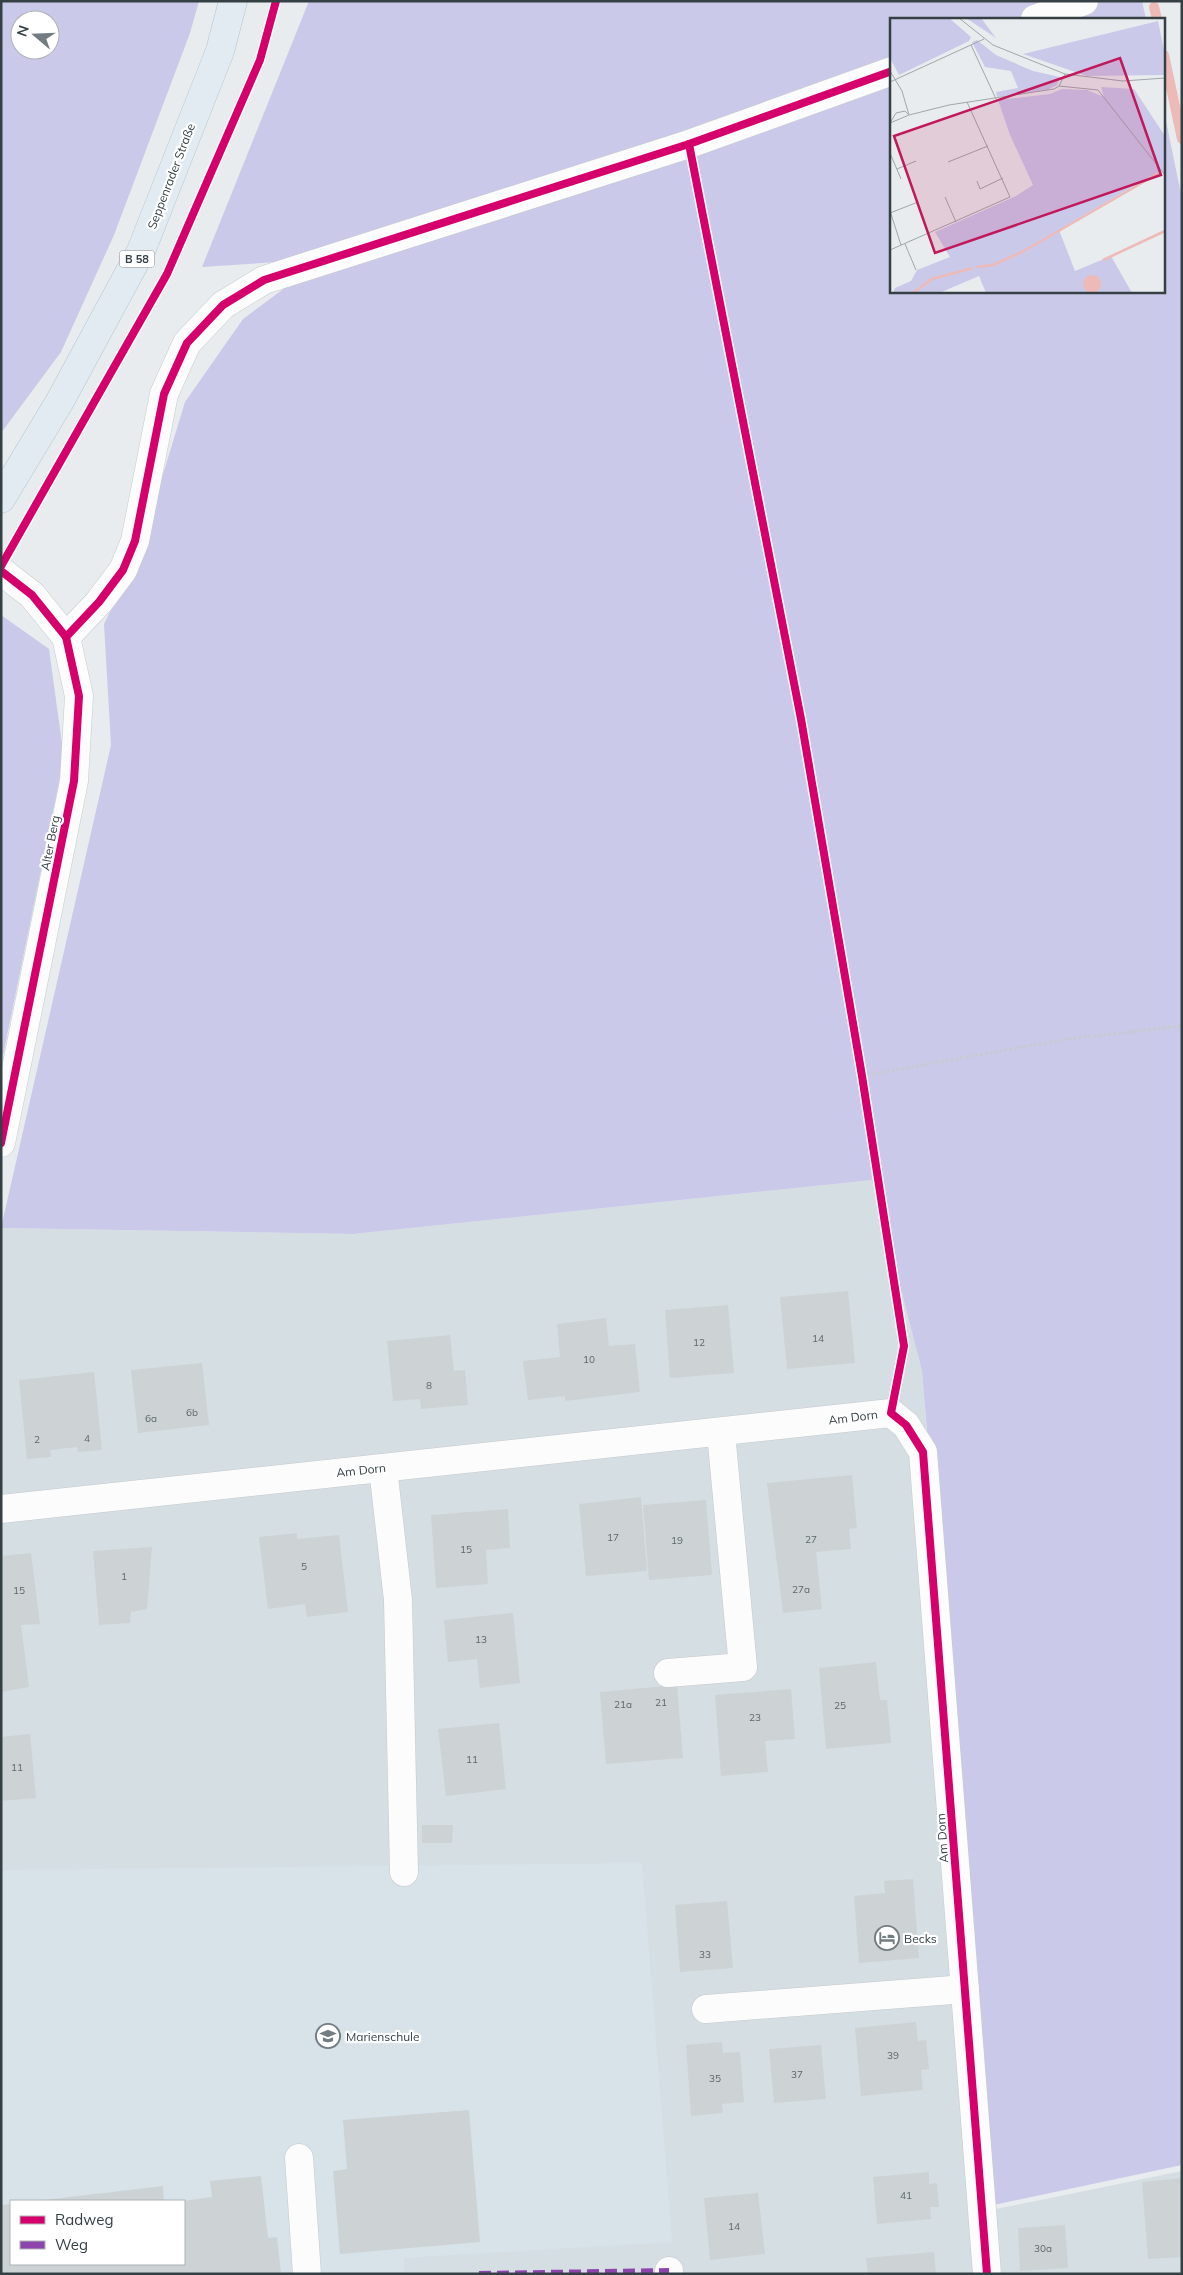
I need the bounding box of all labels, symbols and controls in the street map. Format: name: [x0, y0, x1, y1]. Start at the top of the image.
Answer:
north arrow: [10, 10, 60, 60]
inset map: [890, 18, 1166, 292]
text: N: [12, 23, 33, 39]
street label: Seppenrader Straße: [144, 121, 198, 231]
road number: B 58: [120, 250, 154, 268]
street label: Alter Berg: [37, 814, 63, 872]
house number: 14: [812, 1332, 824, 1345]
house number: 12: [693, 1336, 705, 1349]
house number: 10: [583, 1353, 595, 1366]
house number: 8: [426, 1379, 432, 1392]
house number: 6b: [186, 1406, 198, 1419]
street label: Am Dorn: [827, 1407, 879, 1427]
house number: 6a: [145, 1412, 157, 1425]
house number: 4: [84, 1432, 90, 1445]
house number: 2: [34, 1433, 40, 1446]
street label: Am Dorn: [336, 1460, 386, 1480]
house number: 17: [607, 1531, 619, 1544]
house number: 27: [805, 1533, 817, 1546]
house number: 19: [671, 1534, 683, 1547]
house number: 15: [460, 1543, 472, 1556]
house number: 5: [301, 1560, 307, 1573]
house number: 1: [121, 1570, 127, 1583]
house number: 27a: [792, 1583, 810, 1596]
house number: 15: [13, 1584, 25, 1597]
house number: 13: [475, 1633, 487, 1646]
house number: 21: [655, 1696, 667, 1709]
house number: 21a: [614, 1698, 632, 1711]
house number: 25: [834, 1699, 846, 1712]
house number: 23: [749, 1711, 761, 1724]
house number: 11: [466, 1753, 478, 1766]
house number: 11: [11, 1761, 23, 1774]
street label: Am Dorn: [933, 1813, 951, 1863]
hotel icon: Becks: [874, 1925, 900, 1951]
place label: Becks: [904, 1931, 937, 1946]
house number: 33: [699, 1948, 711, 1961]
school or university icon: Marienschule: [315, 2023, 341, 2049]
place label: Marienschule: [346, 2029, 420, 2044]
house number: 39: [887, 2049, 899, 2062]
house number: 37: [791, 2068, 803, 2081]
house number: 35: [709, 2072, 721, 2085]
house number: 41: [900, 2189, 912, 2202]
legend: [10, 2200, 185, 2265]
text: Radweg: [55, 2210, 113, 2229]
house number: 14: [728, 2220, 740, 2233]
text: Weg: [55, 2235, 88, 2254]
house number: 30a: [1034, 2242, 1052, 2255]

